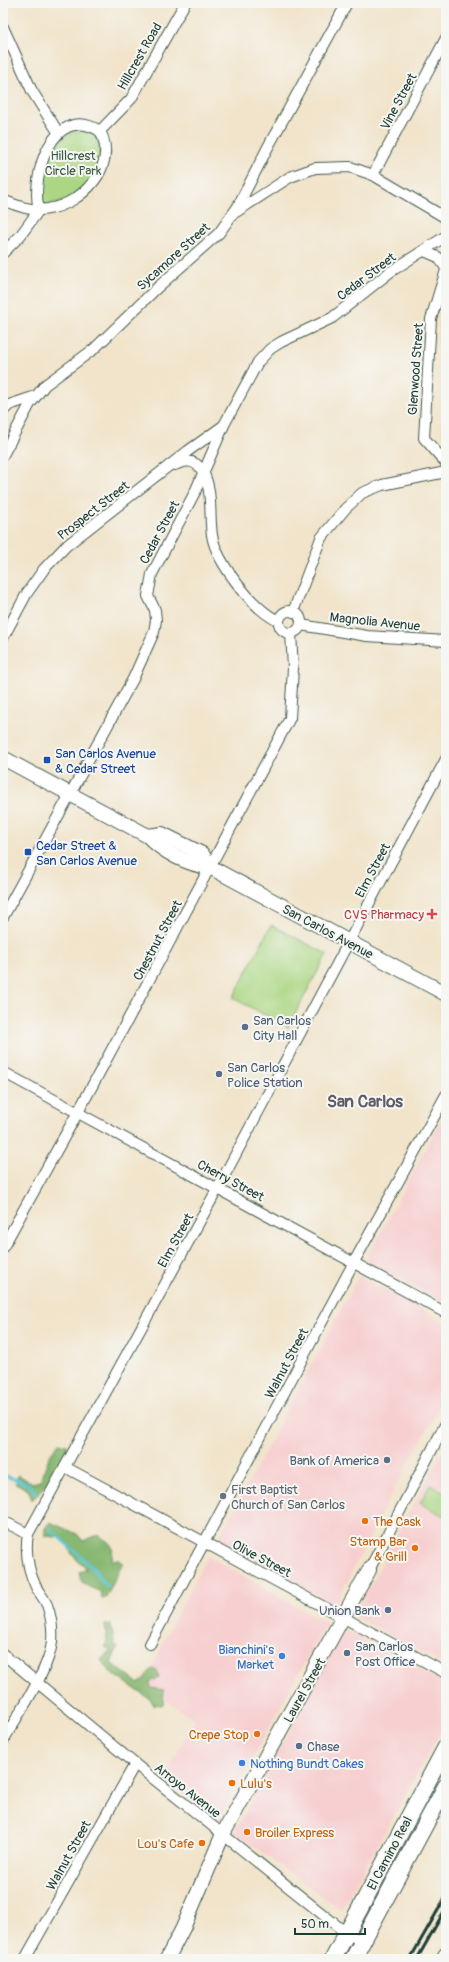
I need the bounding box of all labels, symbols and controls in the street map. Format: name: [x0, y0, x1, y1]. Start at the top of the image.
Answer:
street label: Hillcrest Road: [114, 20, 166, 93]
street label: Vine Street: [377, 70, 421, 133]
park label: Hillcrest Circle Park: [45, 148, 102, 179]
street label: Sycamore Street: [134, 219, 214, 294]
street label: Cedar Street: [334, 249, 400, 304]
street label: Glenwood Street: [405, 322, 427, 416]
street label: Prospect Street: [55, 477, 133, 544]
street label: Cedar Street: [136, 497, 184, 567]
street label: Magnolia Avenue: [329, 609, 421, 635]
place label: San Carlos Avenue & Cedar Street: [55, 746, 156, 777]
marker: San Carlos Avenue & Cedar Street: [42, 755, 52, 765]
place label: Cedar Street & San Carlos Avenue: [36, 838, 137, 869]
street label: Elm Street: [352, 840, 394, 900]
marker: Cedar Street & San Carlos Avenue: [23, 847, 33, 857]
street label: Chestnut Street: [130, 897, 186, 983]
street label: San Carlos Avenue: [279, 901, 376, 963]
place label: CVS Pharmacy: [344, 907, 424, 923]
marker: CVS Pharmacy: [427, 909, 437, 919]
place label: San Carlos City Hall: [253, 1013, 311, 1044]
marker: San Carlos City Hall: [240, 1022, 250, 1032]
place label: San Carlos Police Station: [227, 1060, 303, 1091]
marker: San Carlos Police Station: [214, 1069, 224, 1079]
district label: San Carlos: [327, 1091, 403, 1112]
street label: Cherry Street: [194, 1157, 267, 1206]
street label: Elm Street: [154, 1210, 198, 1270]
street label: Walnut Street: [262, 1325, 312, 1401]
place label: Bank of America: [290, 1453, 379, 1469]
marker: Bank of America: [382, 1455, 392, 1465]
place label: First Baptist Church of San Carlos: [231, 1482, 345, 1513]
marker: First Baptist Church of San Carlos: [218, 1491, 228, 1501]
place label: The Cask: [373, 1514, 421, 1530]
marker: The Cask: [360, 1516, 370, 1526]
place label: Stamp Bar & Grill: [350, 1534, 407, 1565]
street label: Olive Street: [229, 1537, 294, 1581]
marker: Stamp Bar & Grill: [410, 1543, 420, 1553]
place label: Union Bank: [319, 1603, 381, 1619]
marker: Union Bank: [383, 1605, 393, 1615]
place label: San Carlos Post Office: [355, 1639, 416, 1670]
place label: Bianchini's Market: [218, 1642, 275, 1673]
marker: San Carlos Post Office: [342, 1648, 352, 1658]
marker: Bianchini's Market: [277, 1651, 287, 1661]
street label: Laurel Street: [281, 1655, 330, 1726]
place label: Crepe Stop: [189, 1727, 249, 1743]
marker: Crepe Stop: [252, 1729, 262, 1739]
place label: Chase: [307, 1739, 340, 1755]
marker: Chase: [294, 1741, 304, 1751]
place label: Nothing Bundt Cakes: [250, 1756, 364, 1772]
marker: Nothing Bundt Cakes: [237, 1758, 247, 1768]
street label: Arroyo Avenue: [151, 1760, 224, 1822]
place label: Lulu's: [240, 1776, 272, 1792]
marker: Lulu's: [227, 1778, 237, 1788]
street label: El Camino Real: [364, 1814, 416, 1893]
street label: Walnut Street: [43, 1817, 95, 1893]
place label: Broiler Express: [255, 1825, 334, 1841]
marker: Broiler Express: [242, 1827, 252, 1837]
place label: Lou's Cafe: [137, 1836, 195, 1852]
marker: Lou's Cafe: [197, 1838, 207, 1848]
scale bar: [295, 1910, 365, 1936]
text: 50 m: [301, 1917, 329, 1932]

